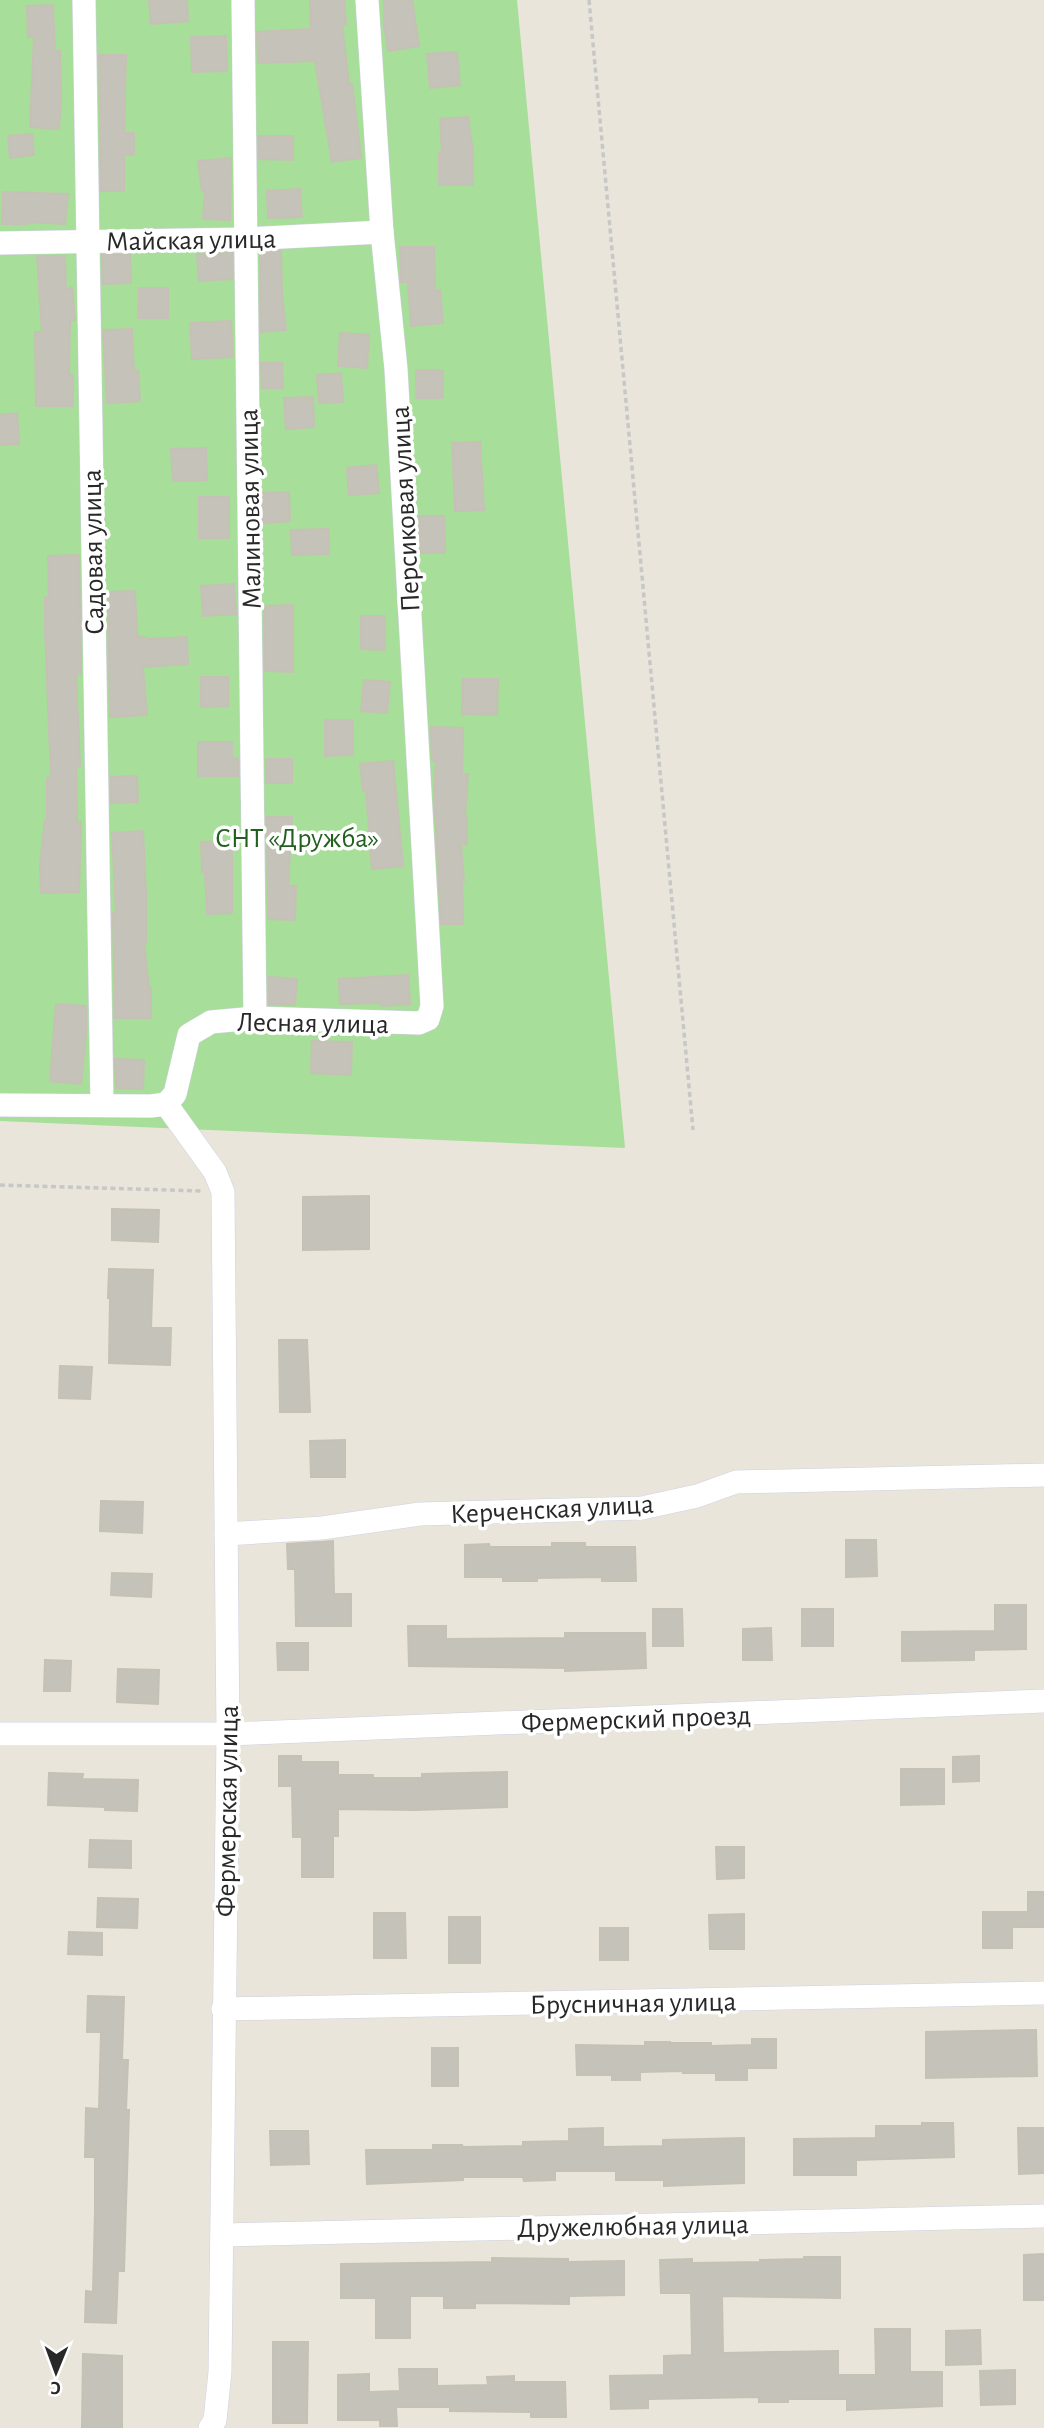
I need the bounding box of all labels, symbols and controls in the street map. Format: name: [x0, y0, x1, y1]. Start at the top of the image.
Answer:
street label: Майская улица: [106, 226, 277, 256]
street label: Персиковая улица: [387, 405, 425, 613]
street label: Малиновая улица: [235, 408, 267, 610]
street label: Садовая улица: [79, 469, 109, 635]
park label: СНТ «Дружба»: [215, 825, 379, 853]
street label: Лесная улица: [237, 1009, 389, 1039]
street label: Керченская улица: [450, 1491, 655, 1529]
street label: Фермерский проезд: [520, 1702, 752, 1738]
street label: Фермерская улица: [212, 1705, 244, 1917]
street label: Брусничная улица: [530, 1988, 737, 2020]
street label: Дружелюбная улица: [517, 2211, 749, 2243]
north arrow: [21, 2337, 91, 2407]
text: С: [50, 2378, 61, 2397]

